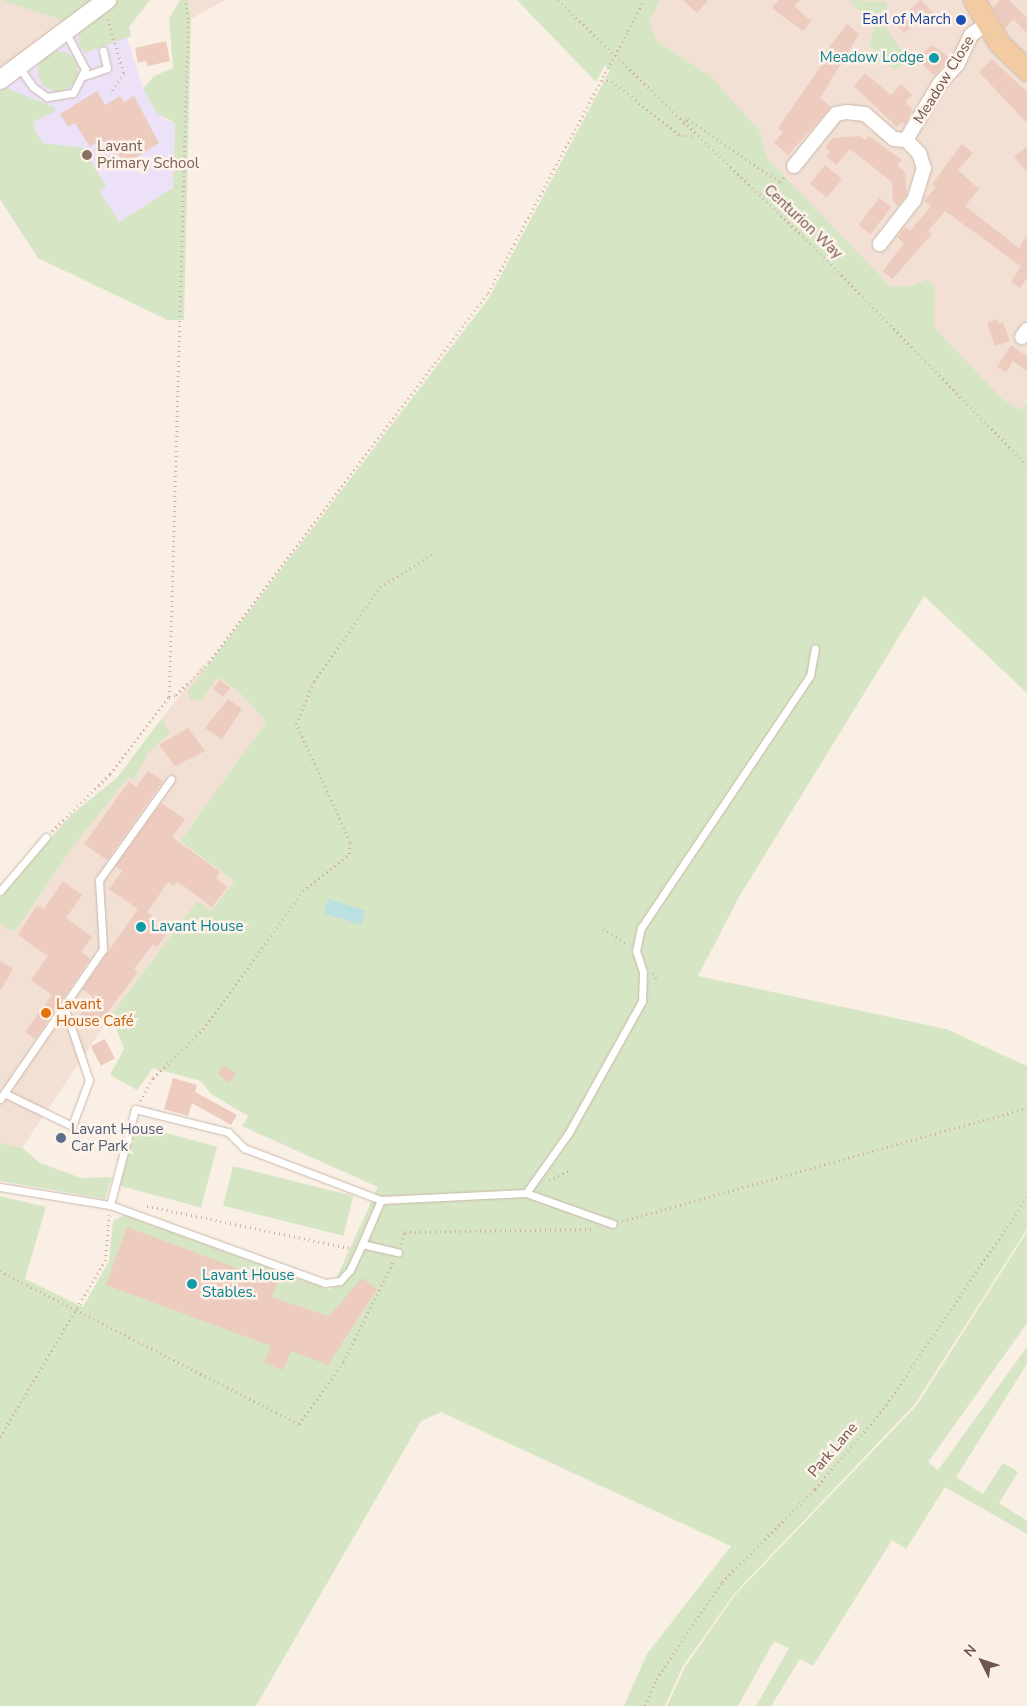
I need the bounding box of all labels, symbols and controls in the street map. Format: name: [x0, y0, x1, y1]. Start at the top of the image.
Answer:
place label: Earl of March: [862, 11, 951, 29]
marker: Earl of March: [955, 14, 967, 26]
street label: Meadow Close: [910, 33, 978, 127]
place label: Meadow Lodge: [820, 49, 924, 67]
marker: Meadow Lodge: [928, 52, 940, 64]
place label: Lavant Primary School: [97, 137, 199, 172]
marker: Lavant Primary School: [81, 149, 93, 161]
street label: Centurion Way: [760, 181, 846, 263]
place label: Lavant House: [151, 918, 244, 936]
marker: Lavant House: [135, 921, 147, 933]
place label: Lavant House Café: [56, 995, 134, 1030]
marker: Lavant House Café: [40, 1007, 52, 1019]
place label: Lavant House Car Park: [71, 1120, 164, 1155]
marker: Lavant House Car Park: [55, 1132, 67, 1144]
place label: Lavant House Stables.: [202, 1266, 295, 1301]
marker: Lavant House Stables.: [186, 1278, 198, 1290]
street label: Park Lane: [804, 1419, 862, 1481]
north arrow: [957, 1636, 1007, 1686]
text: N: [960, 1641, 981, 1661]

